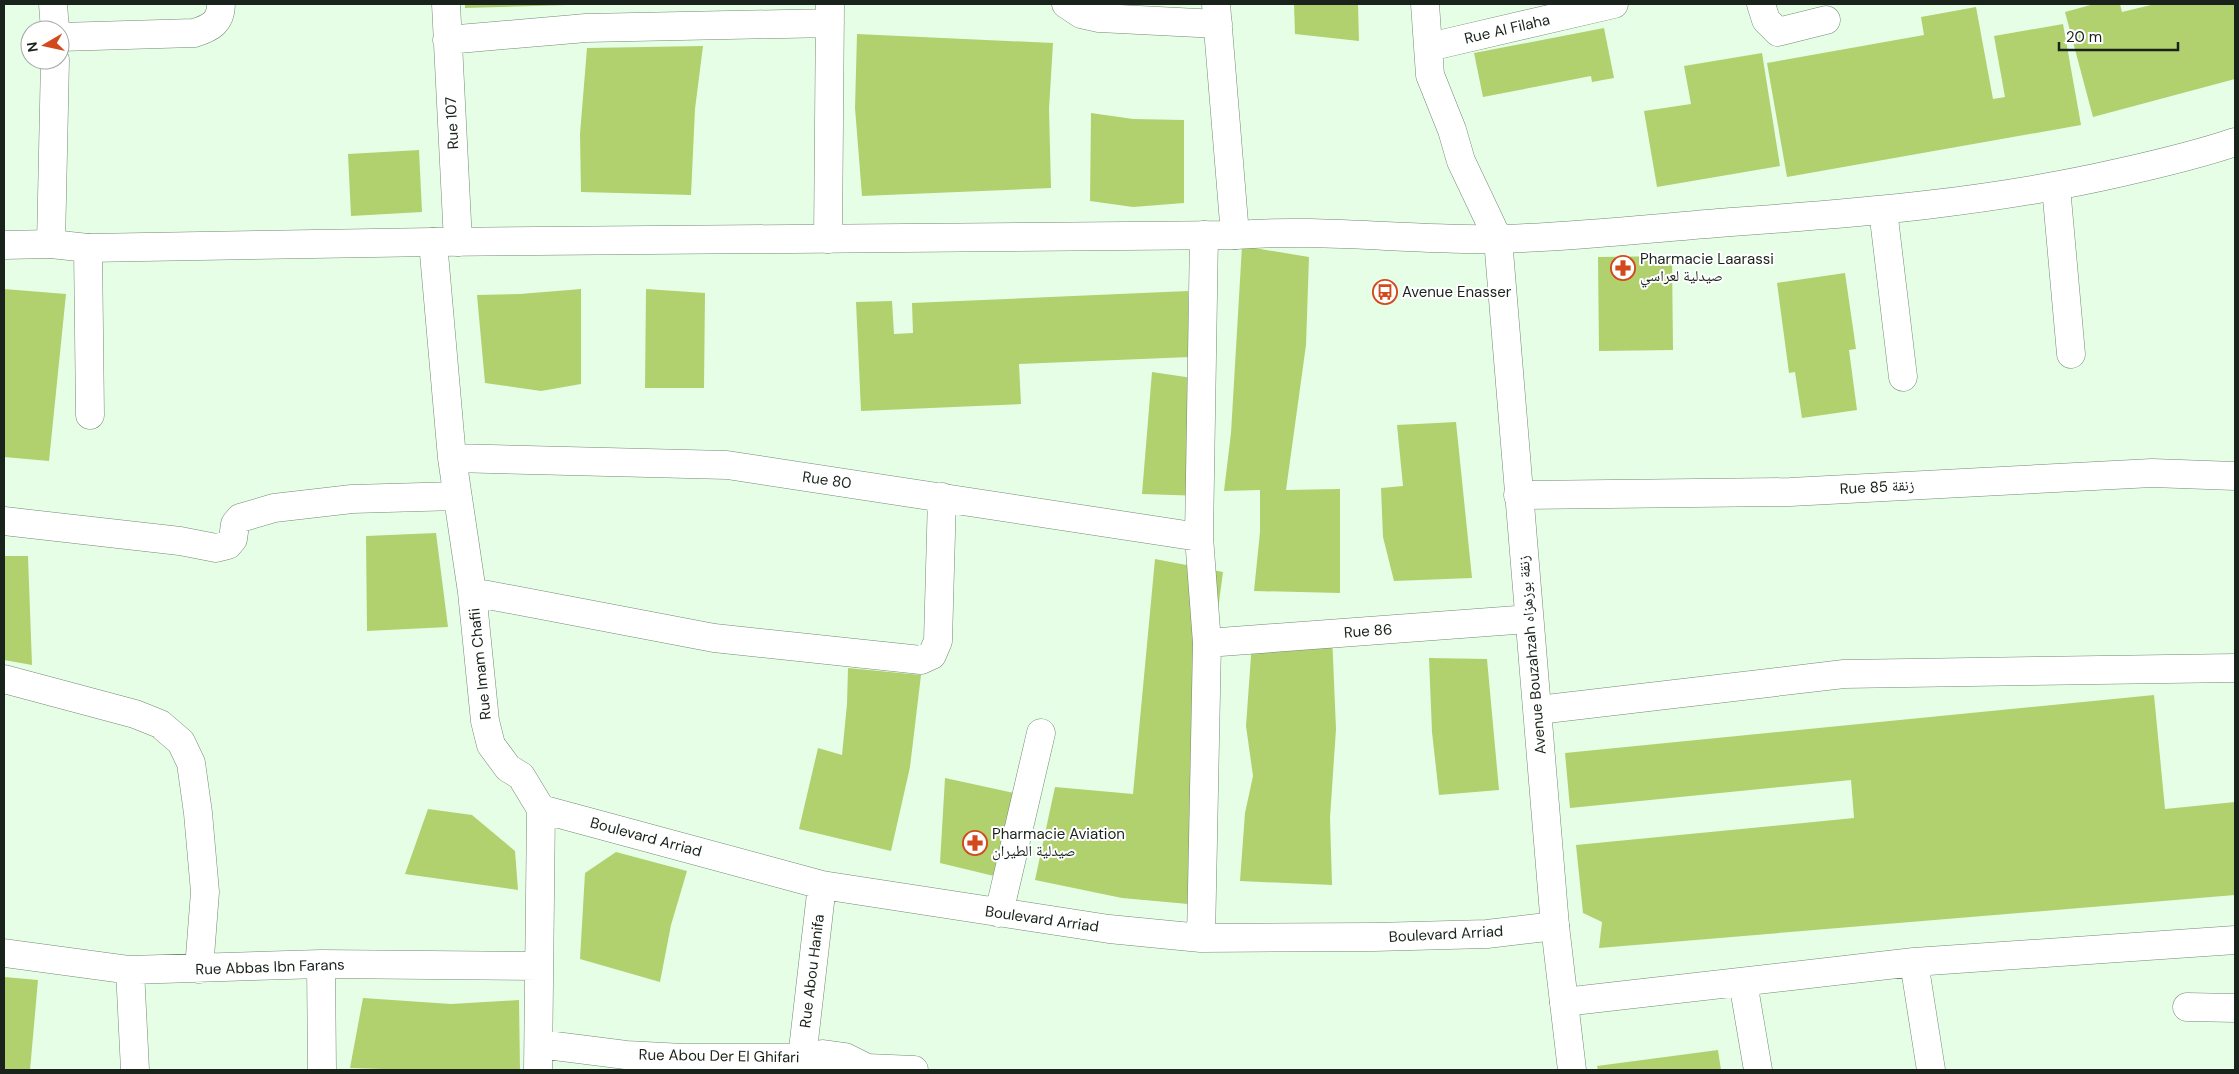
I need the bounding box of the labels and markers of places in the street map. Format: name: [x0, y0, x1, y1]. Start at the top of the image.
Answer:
place label: Pharmacie Laarassi صيدلية لعراسي: [1640, 249, 1774, 288]
pharmacy icon: Pharmacie Laarassi صيدلية لعراسي: [1610, 255, 1636, 281]
bus stop icon: Avenue Enasser: [1372, 279, 1398, 305]
place label: Avenue Enasser: [1402, 282, 1512, 302]
place label: Pharmacie Aviation صيدلية الطيران: [992, 824, 1125, 861]
pharmacy icon: Pharmacie Aviation صيدلية الطيران: [962, 830, 988, 856]

